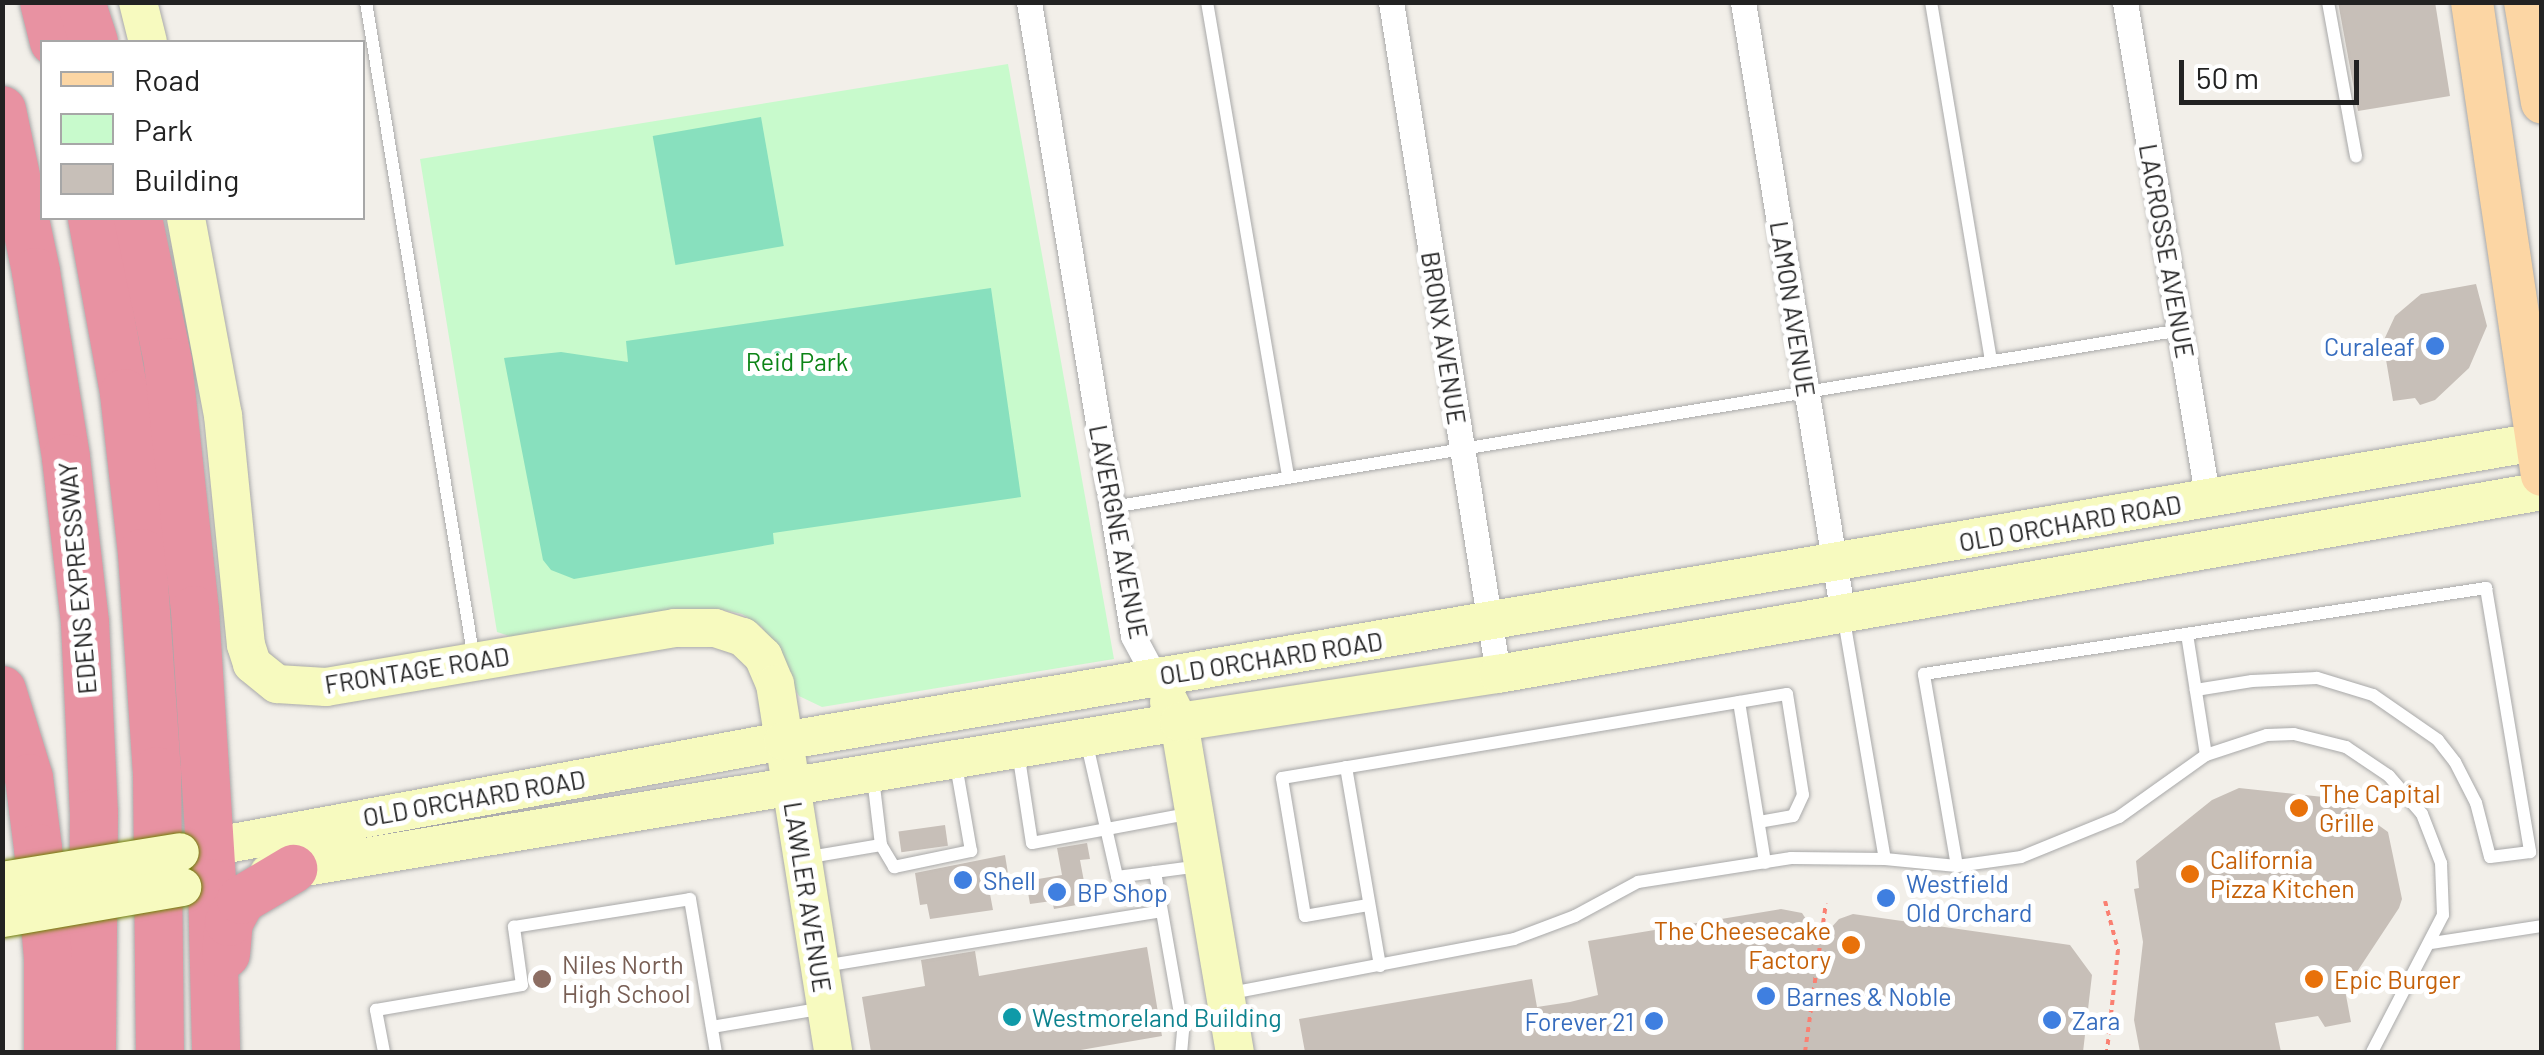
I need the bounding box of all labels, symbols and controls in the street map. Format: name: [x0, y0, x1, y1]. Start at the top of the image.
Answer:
legend: [40, 40, 365, 220]
scale bar: [2184, 40, 2364, 102]
text: 50 m: [2196, 59, 2259, 95]
text: Road: [134, 61, 200, 97]
text: Park: [134, 111, 193, 147]
street label: LACROSSE AVENUE: [2133, 141, 2201, 361]
text: Building: [134, 161, 239, 197]
street label: LAMON AVENUE: [1764, 219, 1822, 399]
street label: BRONX AVENUE: [1416, 249, 1472, 427]
place label: Curaleaf: [2324, 331, 2415, 361]
marker: Curaleaf: [2424, 335, 2446, 357]
park label: Reid Park: [746, 346, 848, 376]
street label: LAVERGNE AVENUE: [1084, 422, 1154, 642]
street label: EDENS EXPRESSWAY: [52, 461, 102, 695]
street label: OLD ORCHARD ROAD: [1957, 489, 2183, 557]
street label: OLD ORCHARD ROAD: [1157, 626, 1385, 690]
street label: FRONTAGE ROAD: [323, 641, 511, 699]
street label: OLD ORCHARD ROAD: [361, 764, 587, 832]
place label: The Capital Grille: [2319, 779, 2440, 838]
marker: The Capital Grille: [2288, 797, 2310, 819]
street label: LAWLER AVENUE: [778, 800, 838, 994]
place label: California Pizza Kitchen: [2210, 845, 2355, 904]
marker: California Pizza Kitchen: [2179, 863, 2201, 885]
place label: Shell: [983, 865, 1036, 895]
marker: Shell: [952, 869, 974, 891]
place label: Westfield Old Orchard: [1906, 869, 2032, 928]
place label: BP Shop: [1077, 877, 1168, 907]
marker: BP Shop: [1046, 881, 1068, 903]
marker: Westfield Old Orchard: [1875, 887, 1897, 909]
place label: The Cheesecake Factory: [1654, 916, 1831, 975]
marker: The Cheesecake Factory: [1840, 934, 1862, 956]
place label: Niles North High School: [562, 950, 690, 1009]
place label: Epic Burger: [2334, 964, 2461, 994]
marker: Niles North High School: [531, 968, 553, 990]
marker: Epic Burger: [2303, 968, 2325, 990]
place label: Barnes & Noble: [1786, 981, 1952, 1011]
marker: Barnes & Noble: [1755, 985, 1777, 1007]
place label: Westmoreland Building: [1032, 1002, 1282, 1032]
place label: Zara: [2072, 1005, 2120, 1035]
marker: Westmoreland Building: [1001, 1006, 1023, 1028]
place label: Forever 21: [1525, 1006, 1634, 1036]
marker: Zara: [2041, 1009, 2063, 1031]
marker: Forever 21: [1643, 1010, 1665, 1032]

